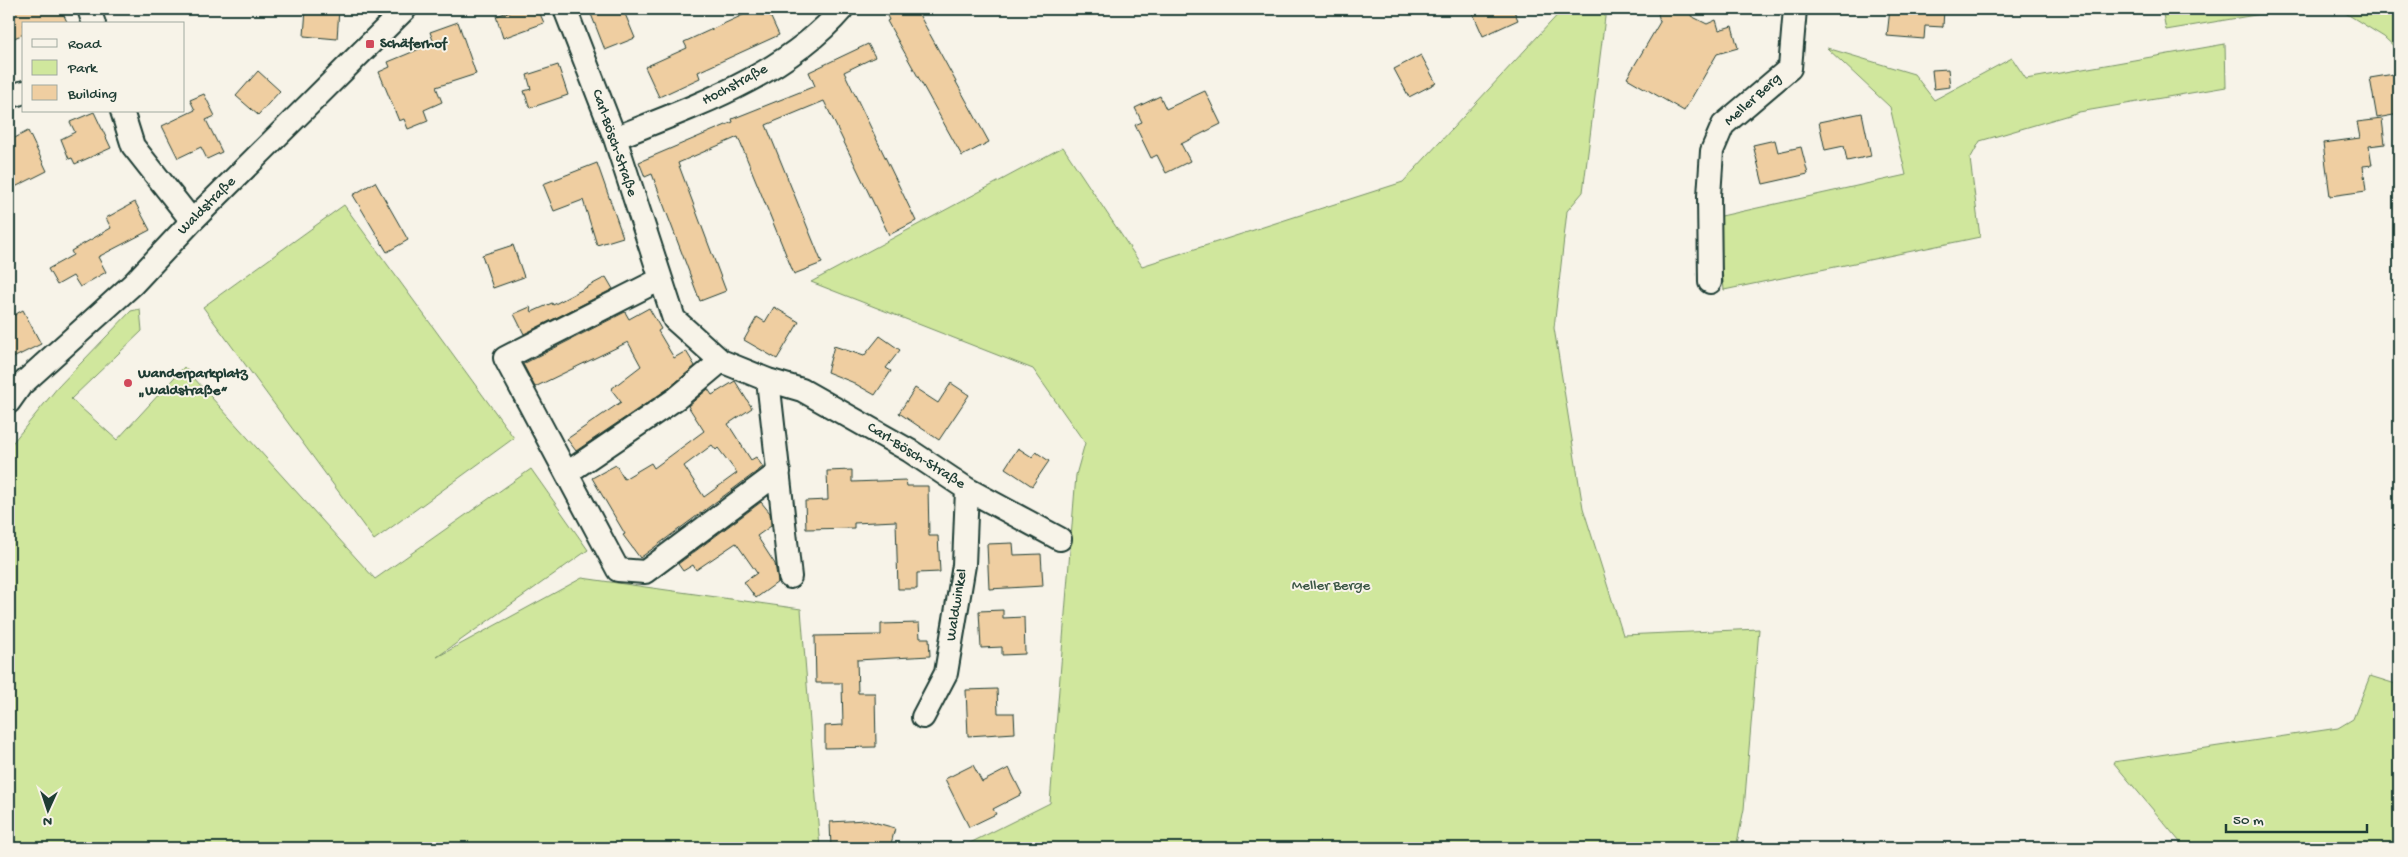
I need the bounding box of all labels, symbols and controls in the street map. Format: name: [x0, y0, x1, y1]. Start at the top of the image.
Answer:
legend: [22, 22, 185, 112]
place label: Schäferhof: [380, 35, 448, 53]
text: Road: [68, 36, 102, 54]
marker: Schäferhof: [364, 38, 376, 50]
text: Park: [67, 60, 98, 78]
street label: Hochstraße: [699, 60, 771, 110]
street label: Meller Berg: [1721, 70, 1785, 130]
text: Building: [67, 86, 117, 104]
street label: Carl-Bösch-Straße: [587, 87, 641, 199]
street label: Waldstraße: [174, 173, 240, 239]
place label: Wanderparkplatz „Waldstraße“: [137, 365, 249, 400]
marker: Wanderparkplatz „Waldstraße“: [122, 377, 134, 389]
street label: Carl-Bösch-Straße: [864, 419, 969, 493]
street label: Waldwinkel: [942, 568, 972, 642]
park label: Meller Berge: [1292, 577, 1370, 595]
north arrow: [22, 784, 72, 834]
scale bar: [2226, 802, 2367, 834]
text: N: [42, 812, 52, 829]
text: 50 m: [2233, 812, 2264, 830]

